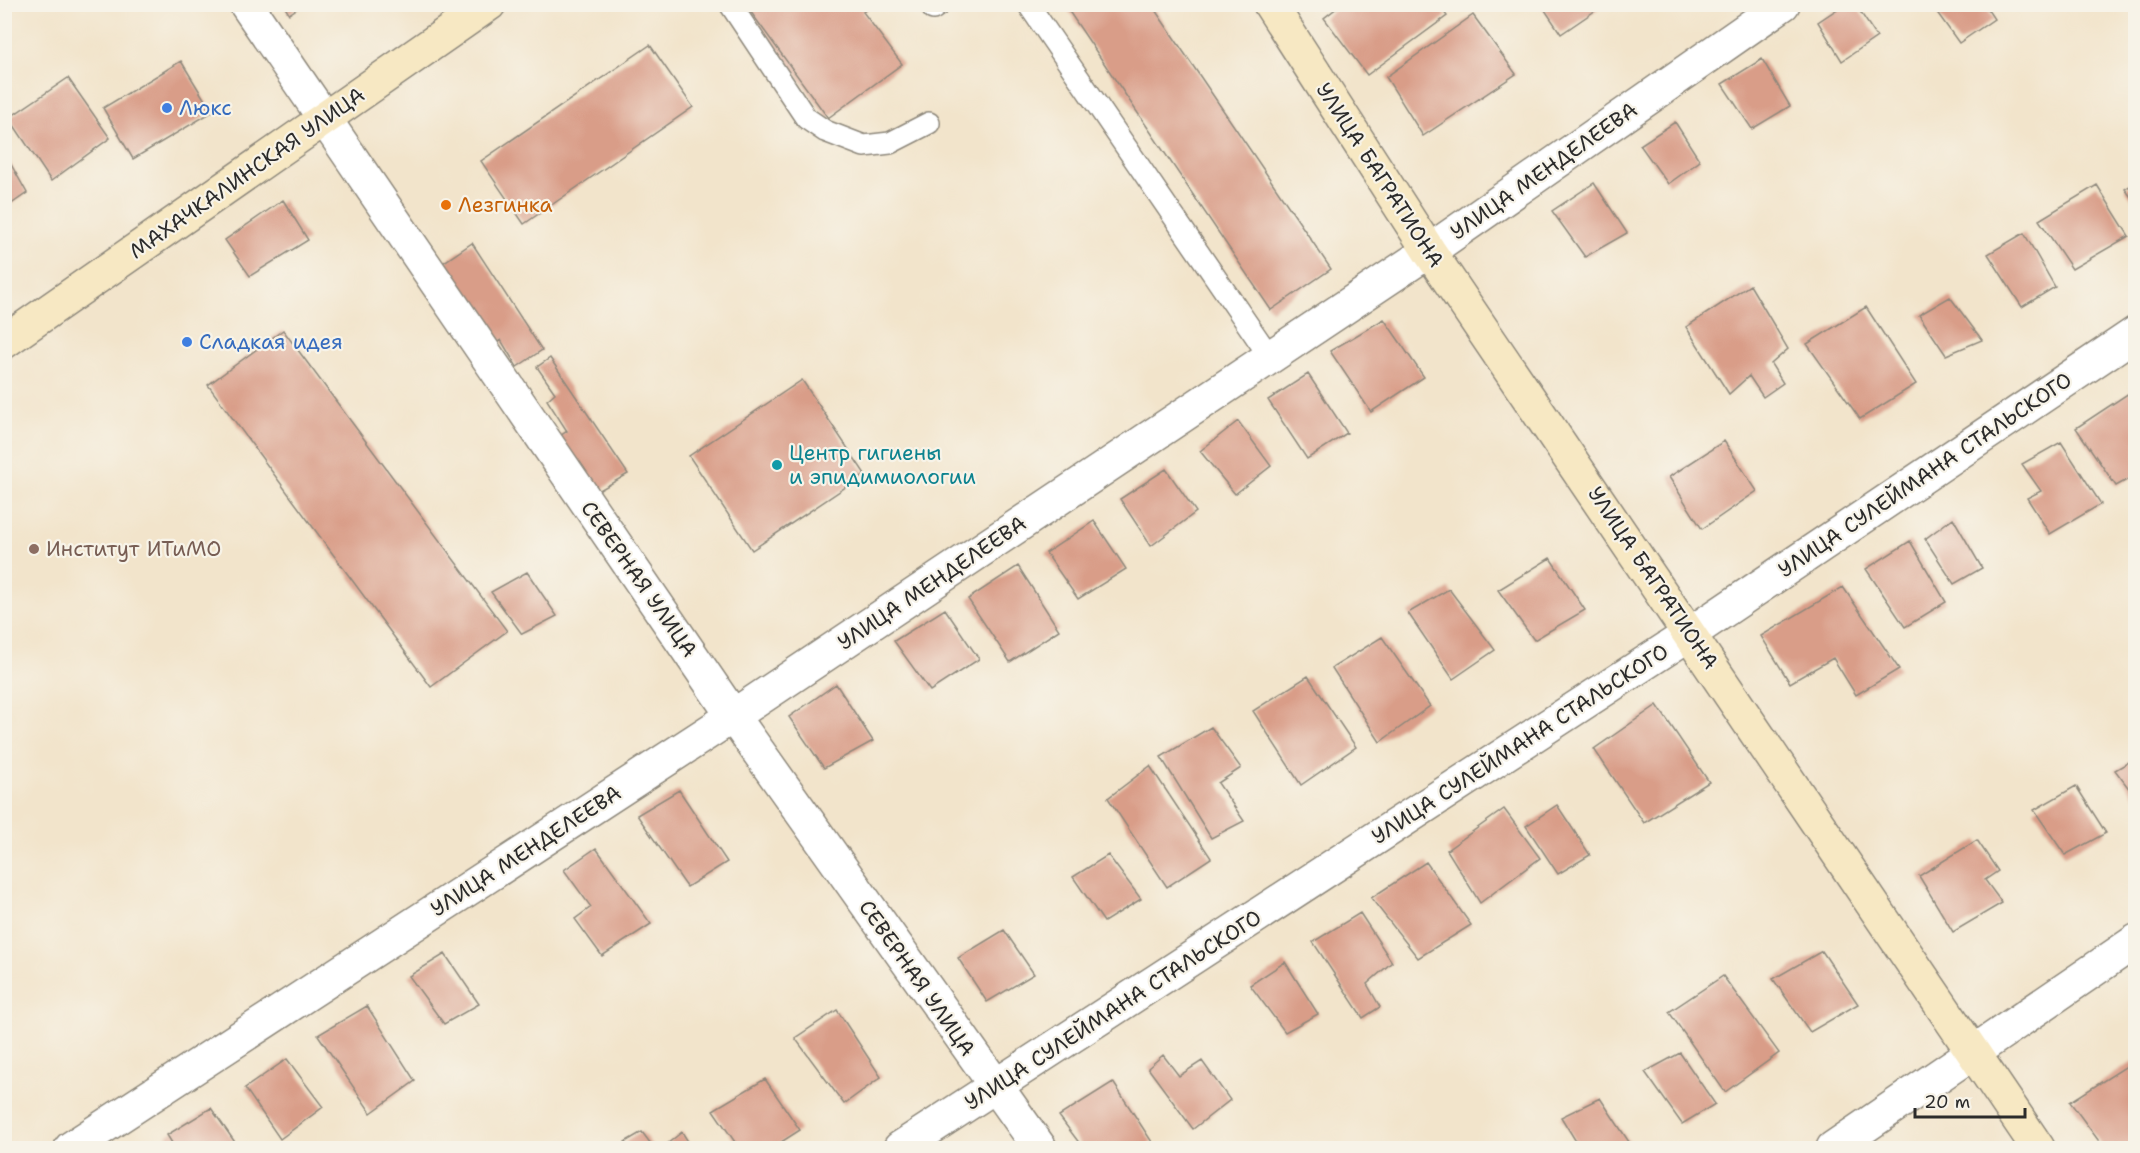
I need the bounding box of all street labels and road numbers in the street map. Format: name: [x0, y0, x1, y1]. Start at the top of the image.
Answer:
street label: УЛИЦА БАГРАТИОНА: [1310, 77, 1450, 273]
street label: МАХАЧКАЛИНСКАЯ УЛИЦА: [124, 81, 370, 265]
street label: УЛИЦА МЕНДЕЛЕЕВА: [1445, 96, 1643, 246]
street label: УЛИЦА СУЛЕЙМАНА СТАЛЬСКОГО: [1773, 366, 2077, 584]
street label: УЛИЦА БАГРАТИОНА: [1581, 481, 1725, 675]
street label: СЕВЕРНАЯ УЛИЦА: [575, 495, 703, 663]
street label: УЛИЦА МЕНДЕЛЕЕВА: [832, 509, 1032, 657]
street label: УЛИЦА СУЛЕЙМАНА СТАЛЬСКОГО: [1366, 637, 1674, 851]
street label: УЛИЦА МЕНДЕЛЕЕВА: [425, 779, 627, 923]
street label: СЕВЕРНАЯ УЛИЦА: [853, 894, 981, 1062]
street label: УЛИЦА СУЛЕЙМАНА СТАЛЬСКОГО: [959, 903, 1267, 1117]

